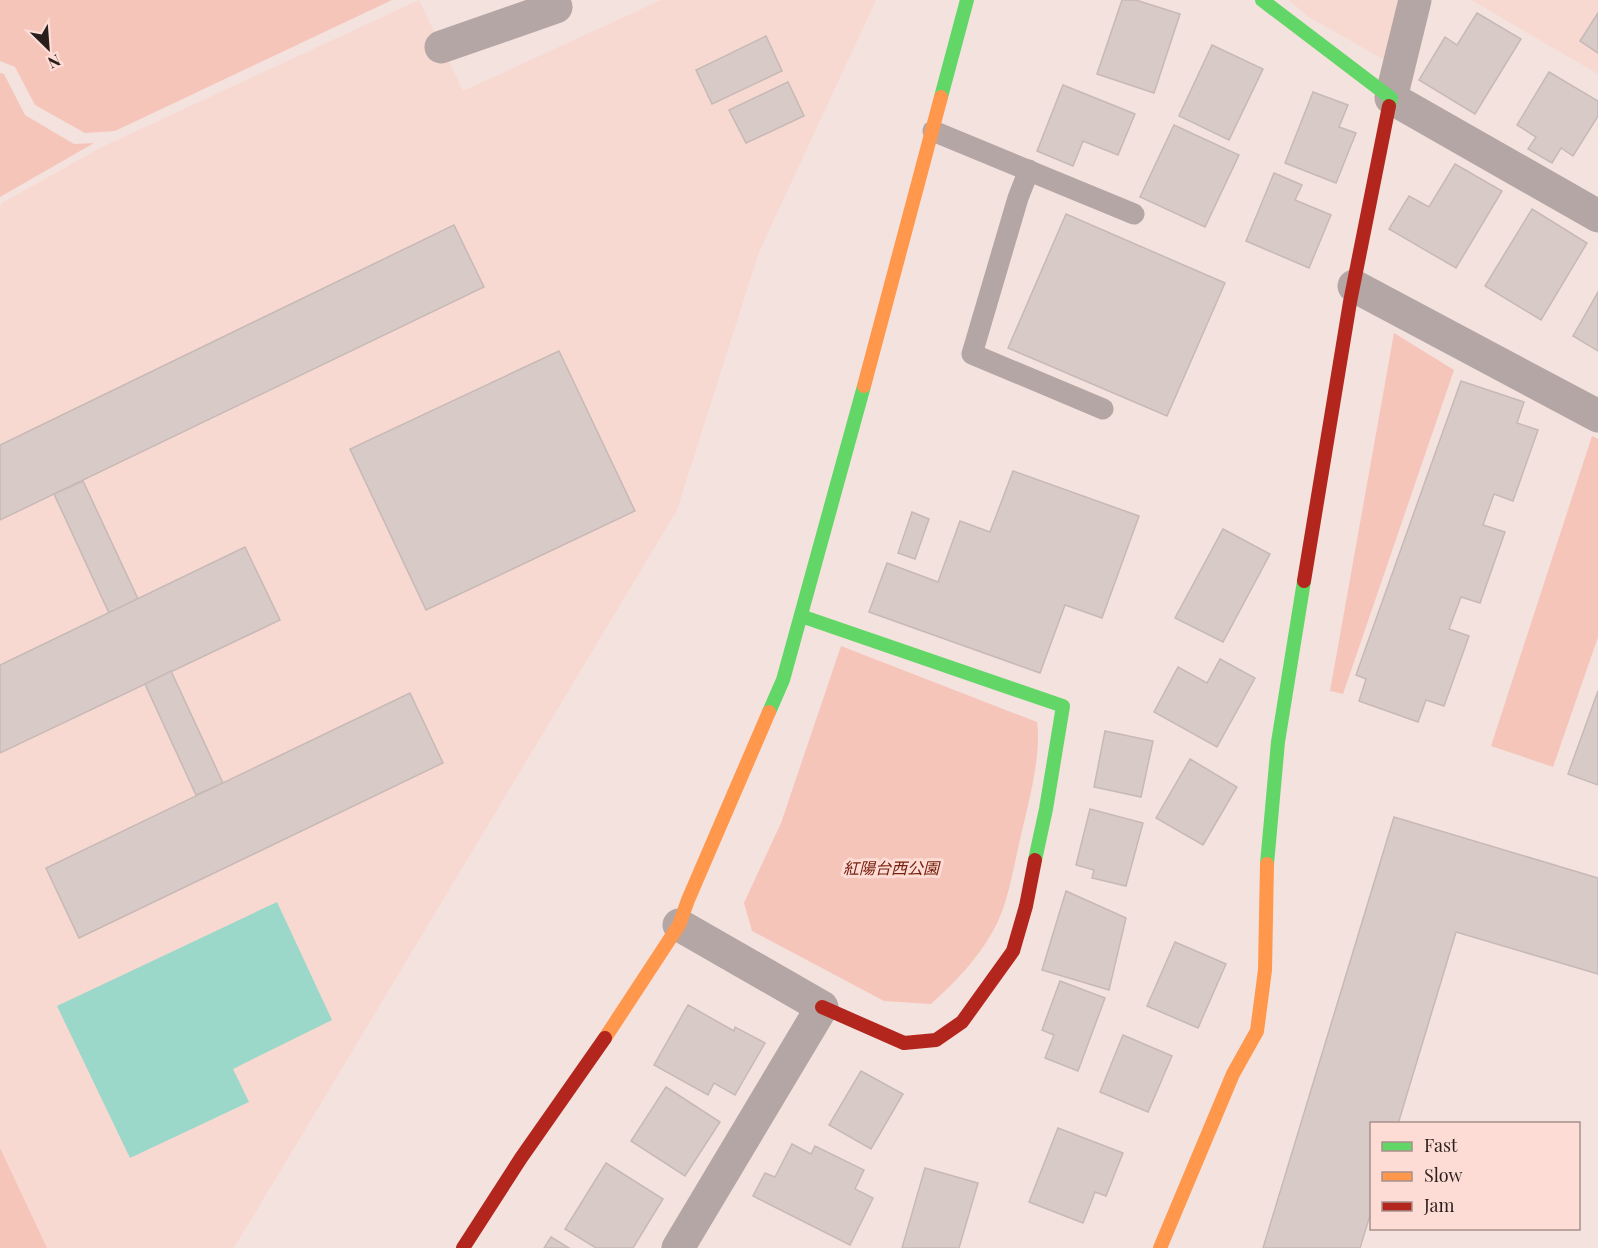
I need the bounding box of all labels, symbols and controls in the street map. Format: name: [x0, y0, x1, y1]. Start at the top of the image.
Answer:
north arrow: [18, 18, 78, 78]
text: N: [44, 50, 64, 74]
park label: 紅陽台西公園: [843, 857, 941, 878]
legend: [1370, 1122, 1580, 1230]
text: Fast: [1424, 1133, 1458, 1157]
text: Slow: [1424, 1163, 1462, 1187]
text: Jam: [1423, 1193, 1454, 1217]

